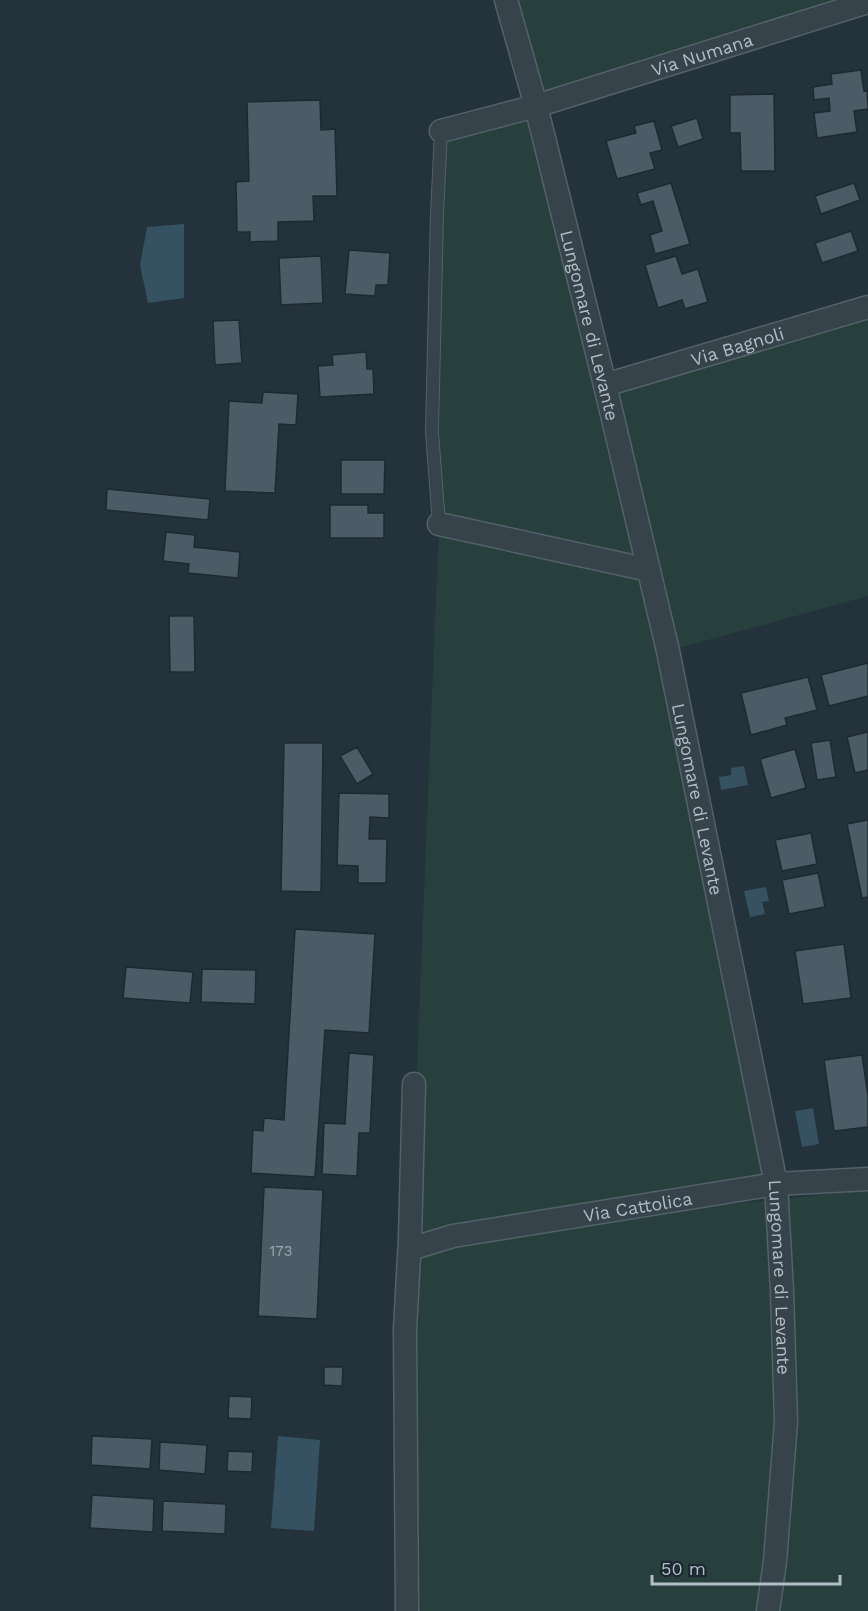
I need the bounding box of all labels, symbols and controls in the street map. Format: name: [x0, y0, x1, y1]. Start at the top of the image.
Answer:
street label: Via Numana: [648, 28, 755, 80]
street label: Lungomare di Levante: [557, 228, 624, 423]
street label: Via Bagnoli: [688, 322, 786, 370]
street label: Lungomare di Levante: [668, 701, 728, 897]
street label: Lungomare di Levante: [765, 1179, 795, 1375]
street label: Via Cattolica: [582, 1187, 694, 1225]
house number: 173: [269, 1242, 293, 1260]
scale bar: [652, 1548, 840, 1586]
text: 50 m: [661, 1558, 706, 1579]

